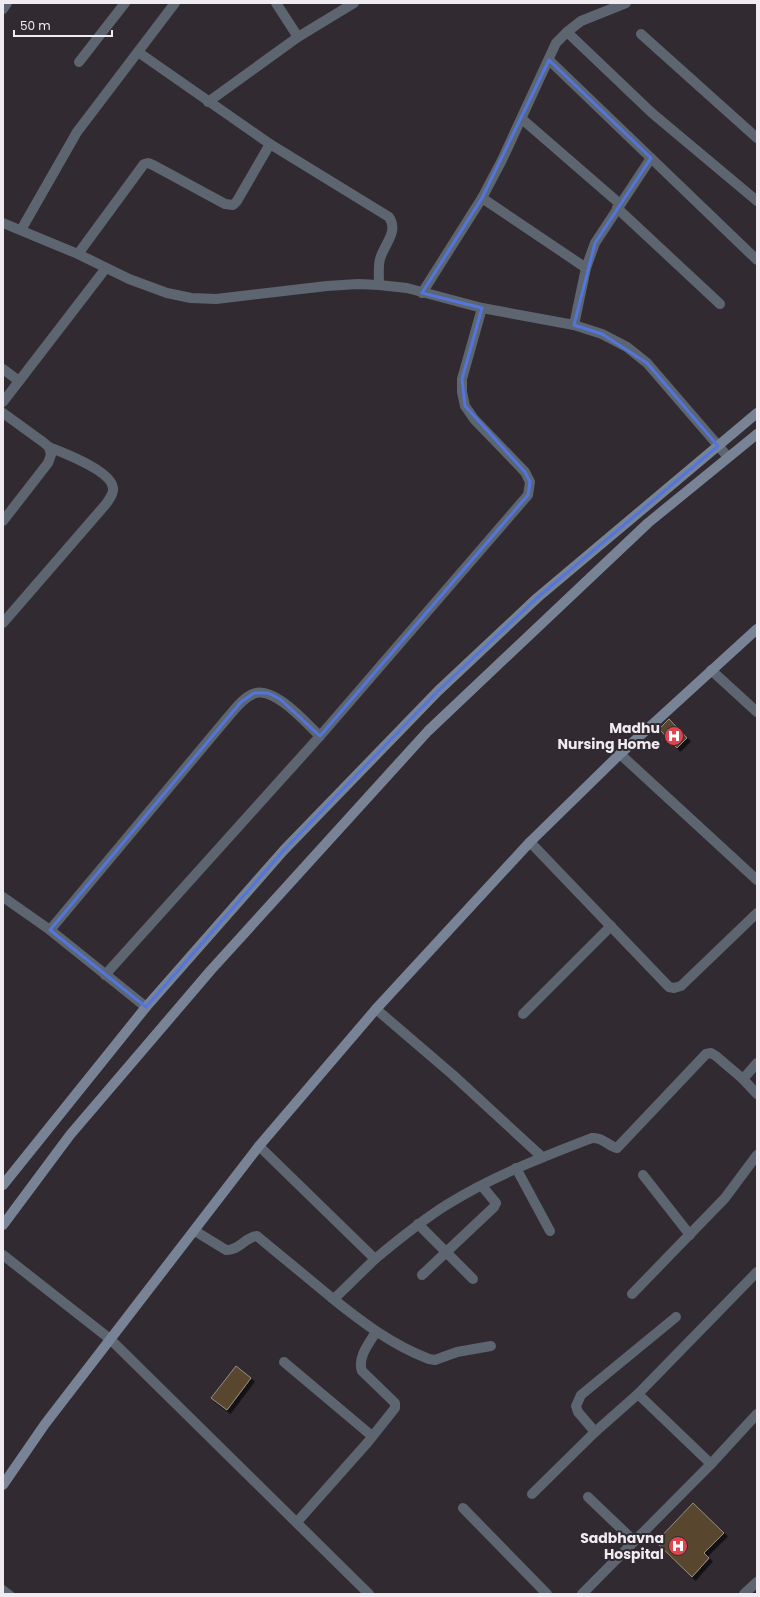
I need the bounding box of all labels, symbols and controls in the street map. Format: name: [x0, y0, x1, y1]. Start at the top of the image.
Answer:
scale bar: [14, 12, 112, 38]
text: 50 m: [20, 17, 51, 34]
place label: Madhu Nursing Home: [558, 718, 660, 754]
hospital icon: Madhu Nursing Home: [663, 725, 685, 747]
place label: Sadbhavna Hospital: [580, 1528, 664, 1564]
hospital icon: Sadbhavna Hospital: [667, 1535, 689, 1557]

